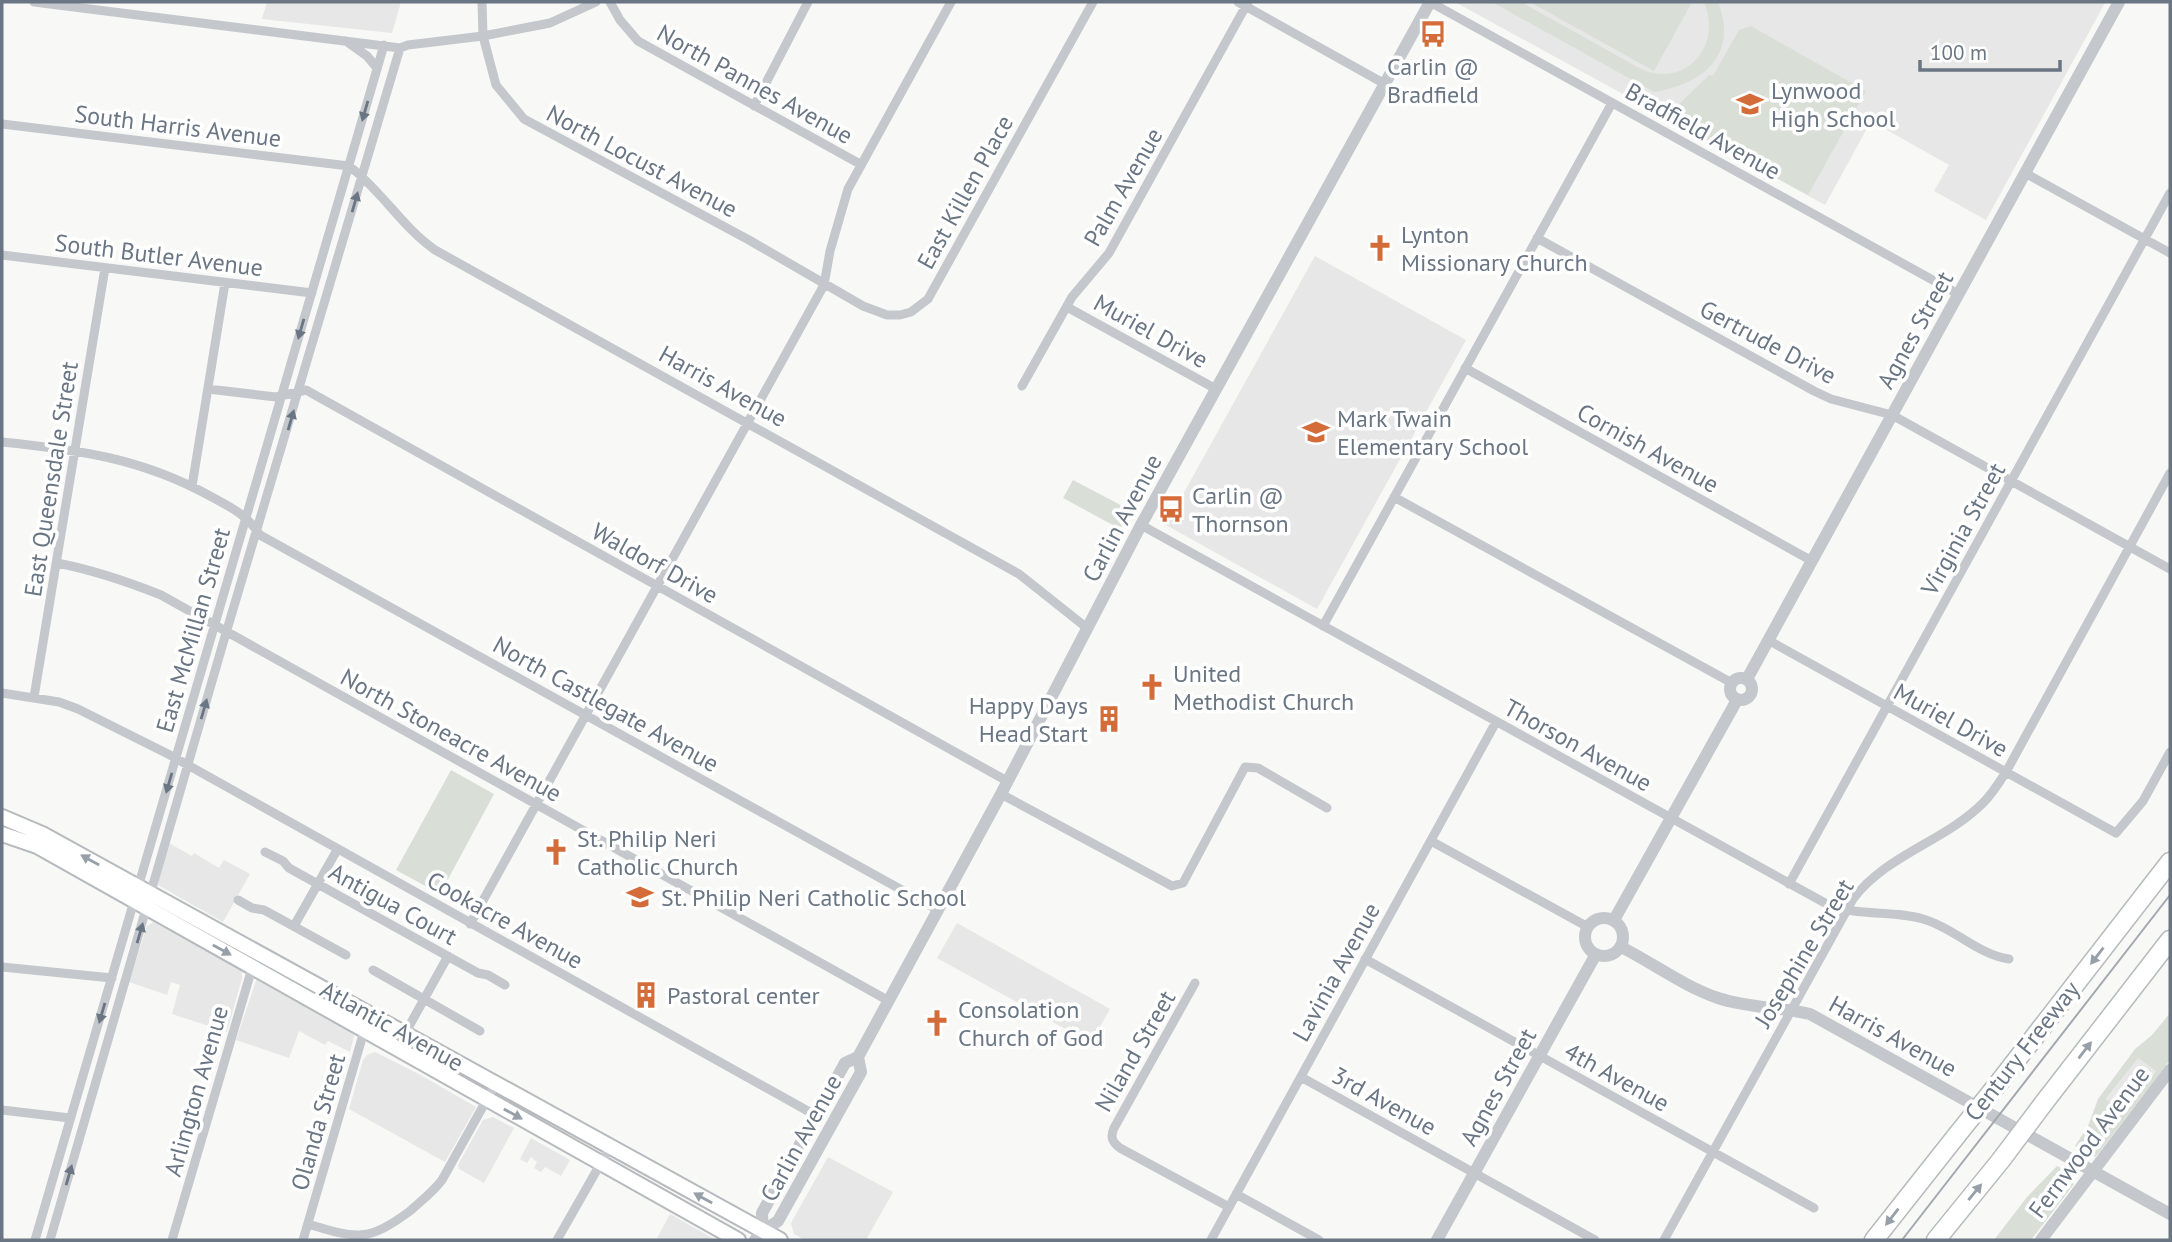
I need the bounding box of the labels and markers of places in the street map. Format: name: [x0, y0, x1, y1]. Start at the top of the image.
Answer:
bus stop icon: Carlin @ Bradfield: [1418, 19, 1448, 49]
place label: Carlin @ Bradfield: [1387, 51, 1479, 110]
place label: Lynwood High School: [1771, 75, 1895, 134]
school or university icon: Lynwood High School: [1735, 89, 1765, 119]
place label: Lynton Missionary Church: [1401, 219, 1588, 278]
church icon: Lynton Missionary Church: [1365, 233, 1395, 263]
place label: Mark Twain Elementary School: [1337, 403, 1528, 462]
school or university icon: Mark Twain Elementary School: [1301, 417, 1331, 447]
place label: Carlin @ Thornson: [1192, 480, 1289, 539]
bus stop icon: Carlin @ Thornson: [1156, 494, 1186, 524]
place label: United Methodist Church: [1173, 658, 1354, 717]
church icon: United Methodist Church: [1137, 672, 1167, 702]
place label: Happy Days Head Start: [969, 690, 1088, 749]
building icon: Happy Days Head Start: [1094, 704, 1124, 734]
place label: St. Philip Neri Catholic Church: [577, 823, 738, 882]
church icon: St. Philip Neri Catholic Church: [541, 837, 571, 867]
school or university icon: St. Philip Neri Catholic School: [625, 882, 655, 912]
place label: St. Philip Neri Catholic School: [661, 882, 966, 913]
building icon: Pastoral center: [631, 980, 661, 1010]
place label: Pastoral center: [667, 980, 820, 1011]
place label: Consolation Church of God: [958, 994, 1103, 1053]
church icon: Consolation Church of God: [922, 1008, 952, 1038]

